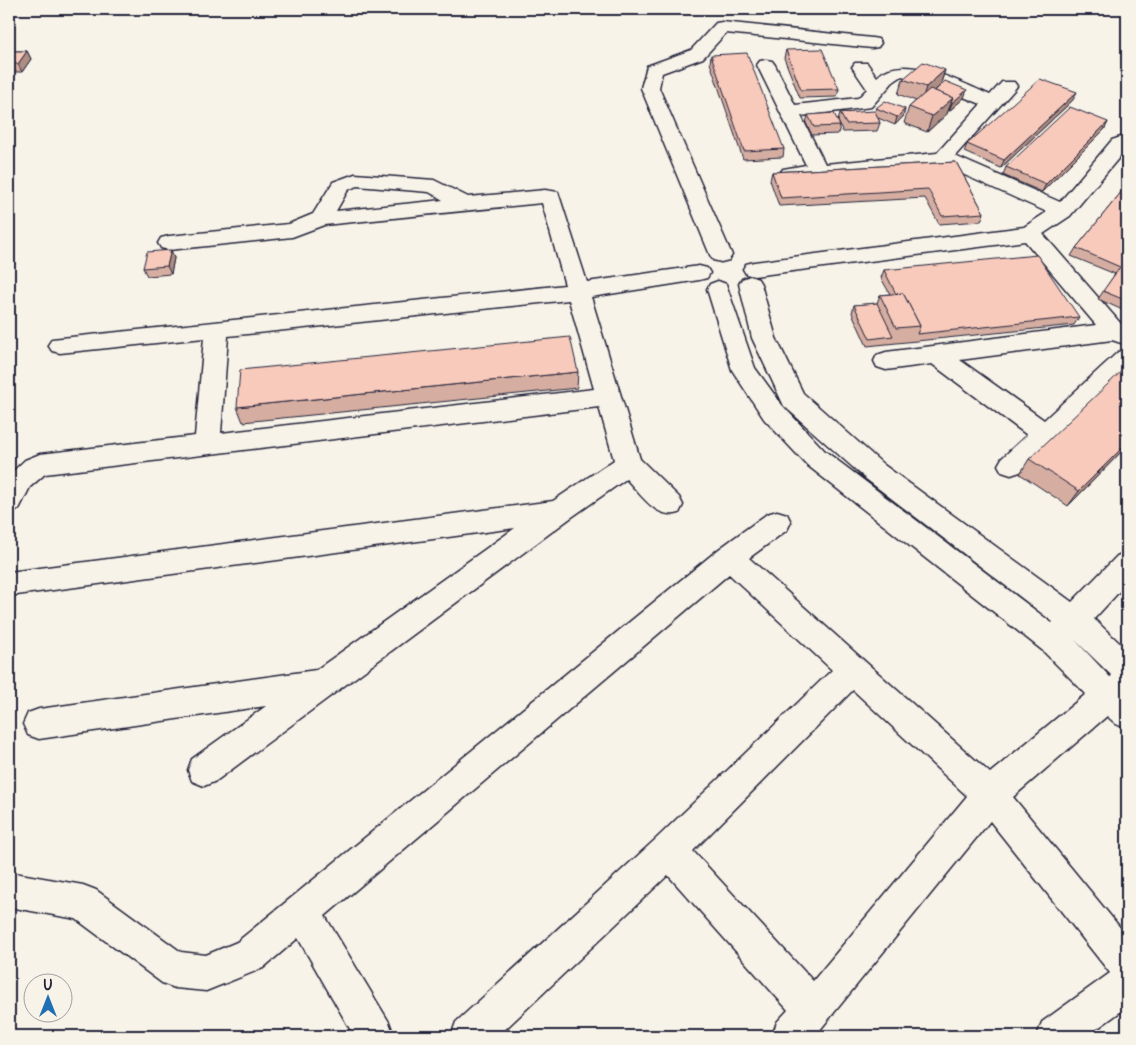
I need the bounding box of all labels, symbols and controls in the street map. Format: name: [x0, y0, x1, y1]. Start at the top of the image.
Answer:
north arrow: [22, 972, 72, 1022]
text: U: [43, 977, 53, 994]

